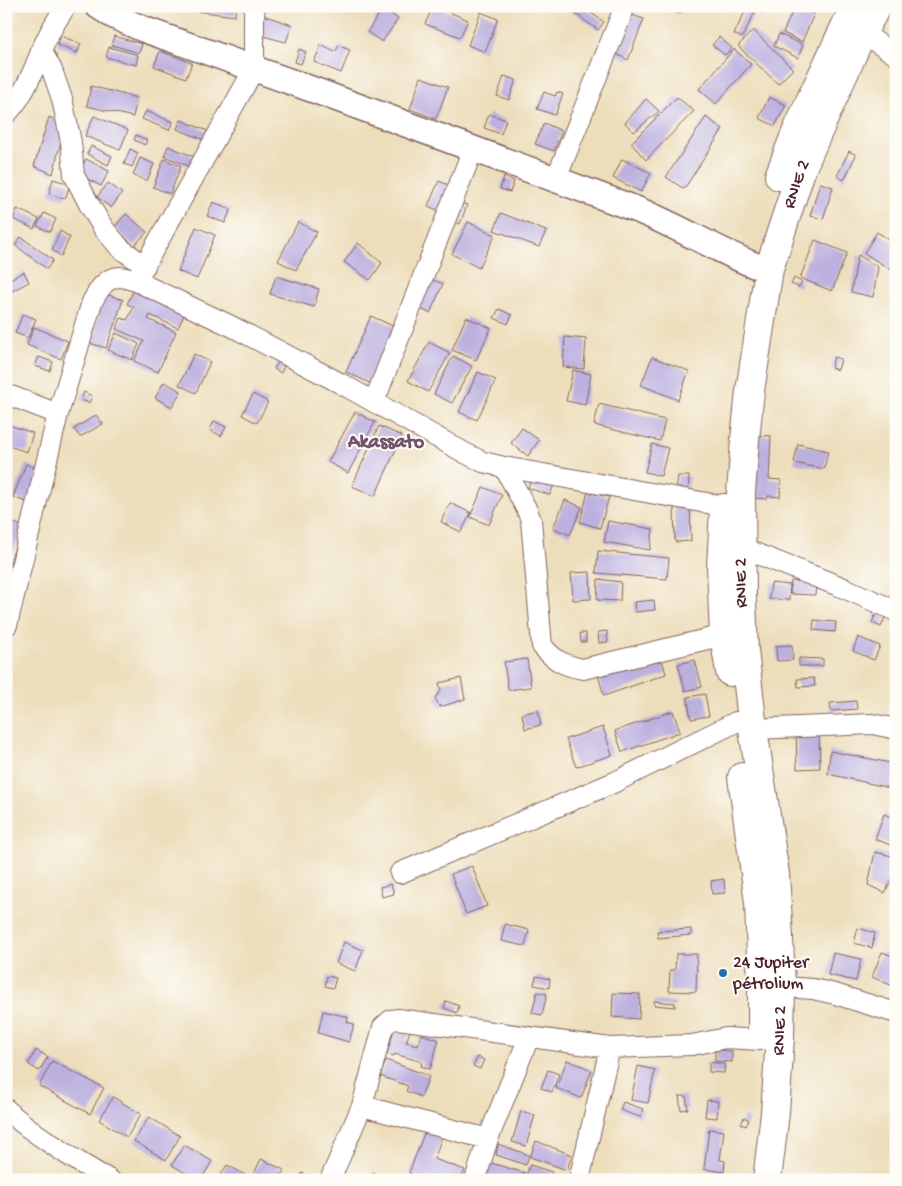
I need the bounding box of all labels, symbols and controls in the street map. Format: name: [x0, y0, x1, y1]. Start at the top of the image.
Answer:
street label: RNIE 2: [779, 156, 815, 211]
district label: Akassato: [347, 432, 425, 455]
street label: RNIE 2: [731, 558, 753, 608]
place label: 24 Jupiter pétrolium: [732, 953, 810, 995]
marker: 24 Jupiter pétrolium: [717, 967, 729, 979]
street label: RNIE 2: [768, 1005, 791, 1056]

